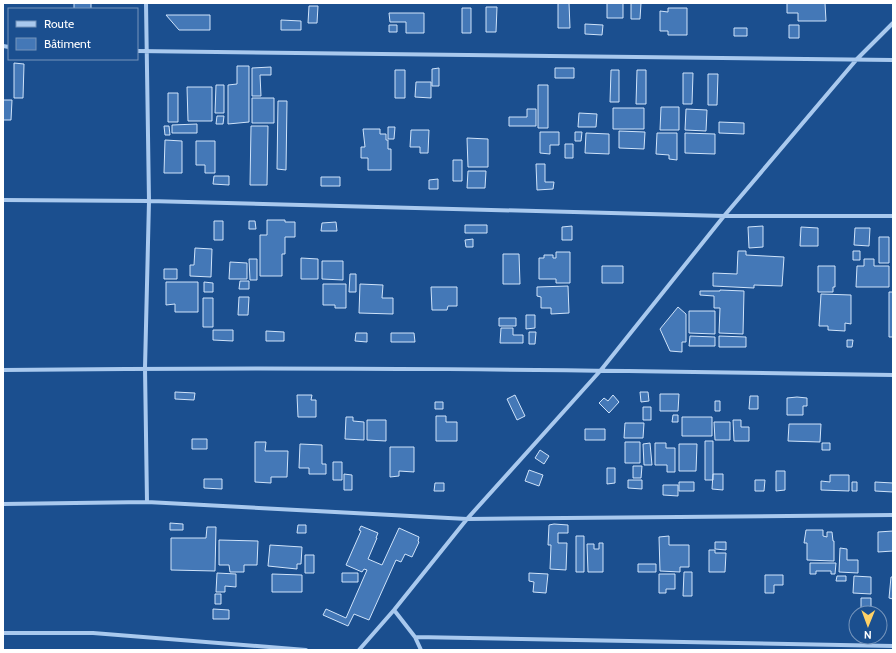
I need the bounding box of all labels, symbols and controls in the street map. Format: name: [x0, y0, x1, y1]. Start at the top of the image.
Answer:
legend: [8, 8, 138, 60]
text: Route: [44, 16, 74, 31]
text: Bâtiment: [44, 36, 91, 51]
north arrow: [848, 605, 888, 645]
text: N: [864, 628, 872, 642]

